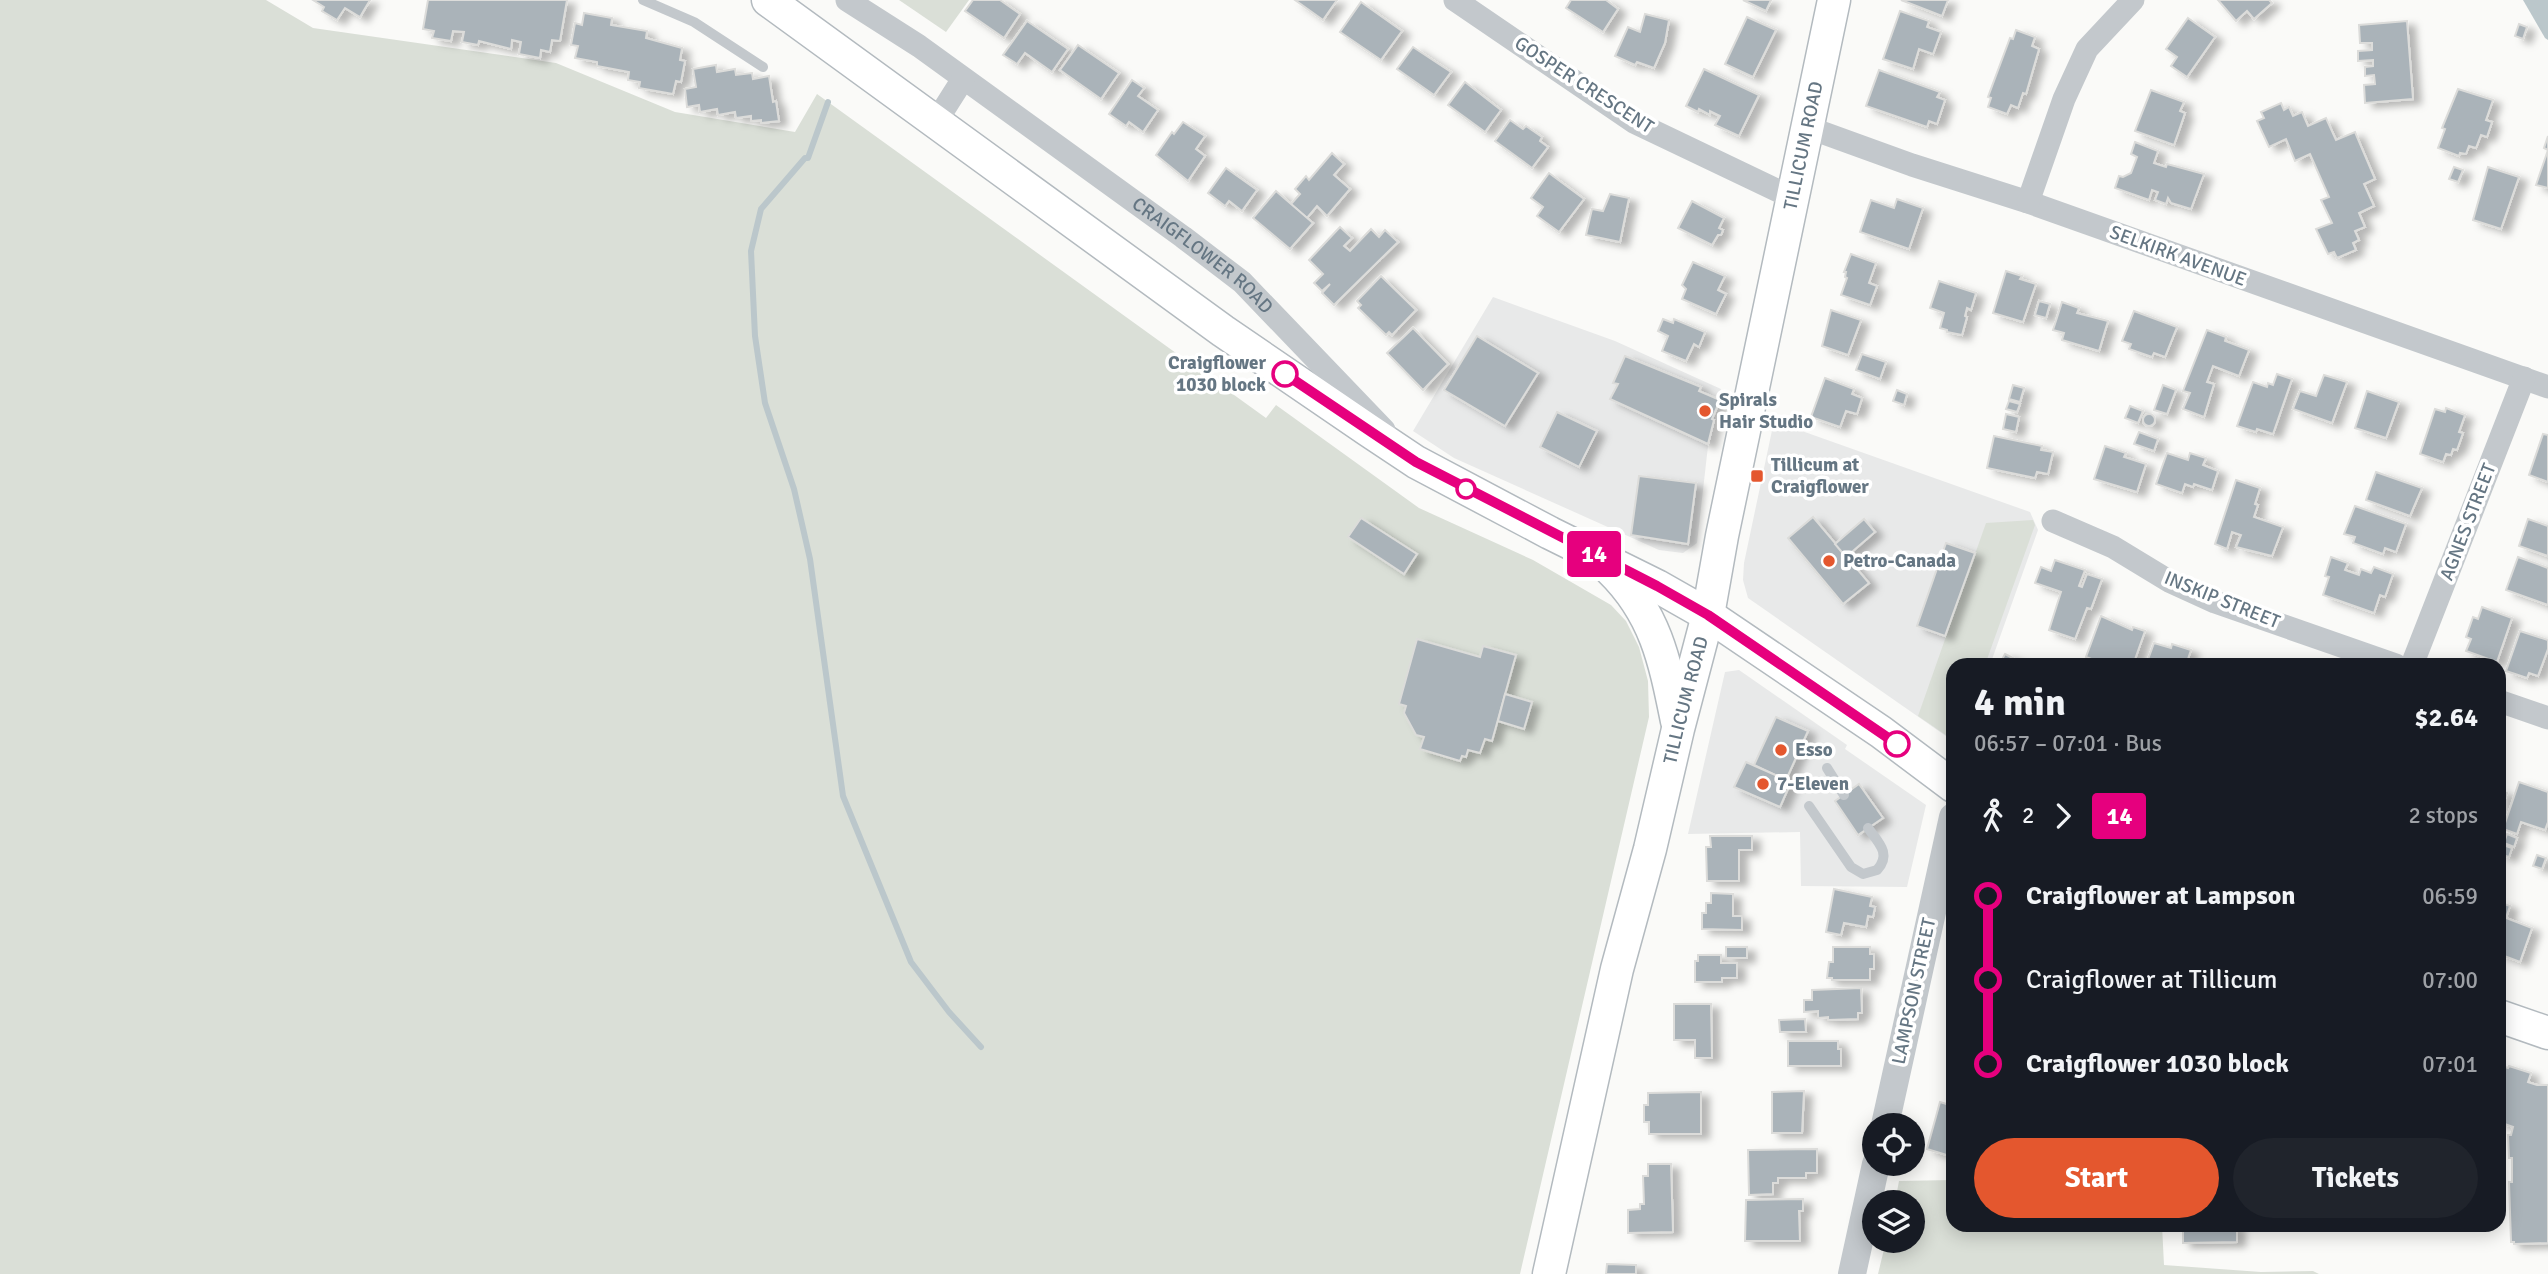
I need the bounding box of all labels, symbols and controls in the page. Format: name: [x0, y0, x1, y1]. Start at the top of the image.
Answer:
street label: GOSPER CRESCENT: [1510, 31, 1659, 139]
street label: TILLICUM ROAD: [1778, 79, 1829, 212]
street label: CRAIGFLOWER ROAD: [1127, 192, 1278, 319]
street label: SELKIRK AVENUE: [2106, 220, 2250, 292]
place label: Craigflower 1030 block: [1168, 351, 1266, 397]
marker: Craigflower 1030 block: [1272, 361, 1298, 387]
place label: Spirals Hair Studio: [1719, 388, 1813, 434]
marker: Spirals Hair Studio: [1697, 403, 1713, 419]
place label: Tillicum at Craigflower: [1771, 453, 1869, 499]
street label: AGNES STREET: [2435, 459, 2502, 584]
marker: Tillicum at Craigflower: [1749, 468, 1765, 484]
unlabelled marker: [1456, 479, 1476, 499]
line badge: 14: [1562, 531, 1626, 577]
text: 14: [1581, 539, 1607, 569]
place label: Petro-Canada: [1843, 549, 1956, 573]
marker: Petro-Canada: [1821, 553, 1837, 569]
street label: INSKIP STREET: [2161, 566, 2284, 634]
street label: TILLICUM ROAD: [1658, 634, 1714, 766]
text: 4 min: [1974, 679, 2066, 726]
text: $2.64: [2414, 702, 2478, 734]
text: 06:57 – 07:01 · Bus: [1974, 729, 2162, 758]
unlabelled marker: [1884, 731, 1910, 757]
place label: Esso: [1795, 738, 1833, 762]
marker: Esso: [1773, 742, 1789, 758]
place label: 7-Eleven: [1777, 772, 1849, 796]
marker: 7-Eleven: [1755, 776, 1771, 792]
icon: walk: [1974, 797, 2012, 835]
icon: forward: [2044, 797, 2082, 835]
text: 2: [2022, 801, 2034, 830]
text: 14: [2106, 801, 2132, 831]
text: 2 stops: [2408, 801, 2478, 830]
text: Craigflower at Lampson: [2026, 880, 2296, 912]
text: 06:59: [2422, 882, 2478, 911]
street label: LAMPSON STREET: [1887, 915, 1941, 1066]
text: Craigflower at Tillicum: [2026, 964, 2278, 996]
text: 07:00: [2422, 966, 2478, 995]
text: Craigflower 1030 block: [2026, 1048, 2289, 1080]
text: 07:01: [2422, 1050, 2478, 1079]
map controls: [1862, 1113, 1925, 1253]
button: locate: [1862, 1113, 1925, 1176]
button: Start: [1974, 1138, 2219, 1218]
button: Tickets: [2233, 1138, 2478, 1218]
button: layers: [1862, 1190, 1925, 1253]

